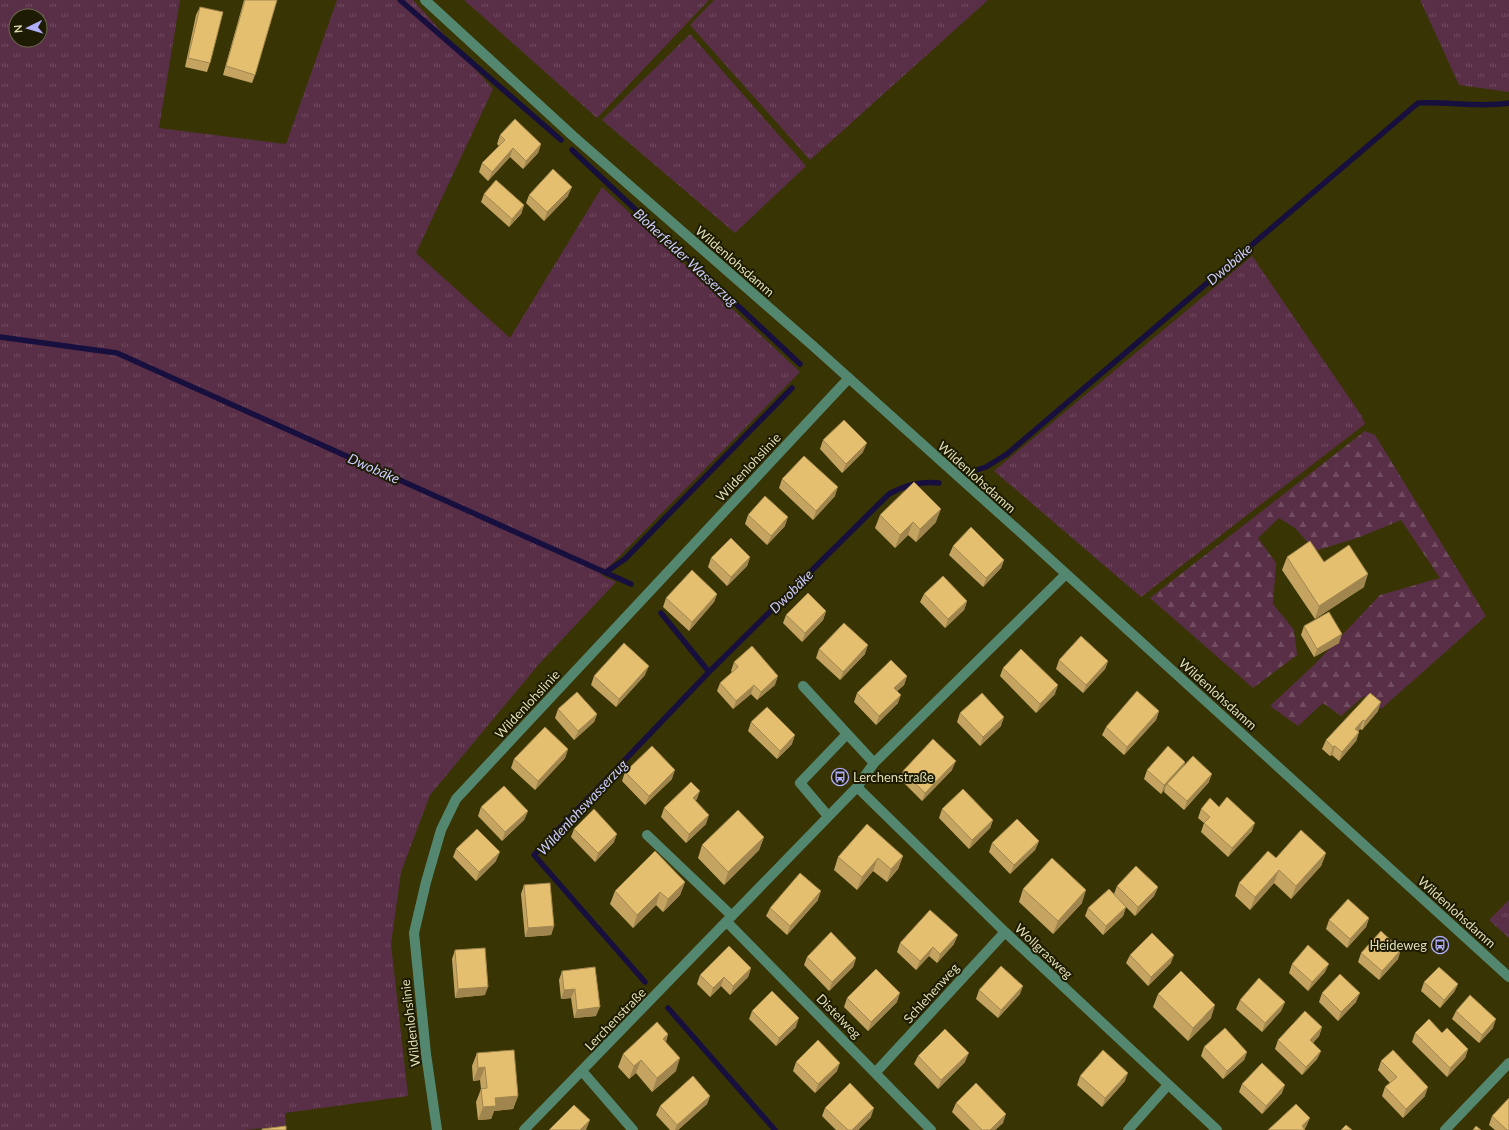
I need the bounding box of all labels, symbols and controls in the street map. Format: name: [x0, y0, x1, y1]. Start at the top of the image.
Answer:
north arrow: [8, 8, 48, 48]
text: N: [11, 24, 24, 34]
water label: Bloherfelder Wasserzug: [630, 204, 742, 310]
street label: Wildenlohsdamm: [692, 222, 778, 300]
water label: Dwobäke: [1203, 239, 1255, 288]
street label: Wildenlohslinie: [712, 429, 784, 505]
street label: Wildenlohsdamm: [935, 438, 1019, 516]
water label: Dwobäke: [346, 449, 403, 487]
water label: Dwobäke: [766, 565, 817, 616]
street label: Wildenlohsdamm: [1176, 655, 1260, 733]
street label: Wildenlohslinie: [491, 666, 563, 742]
water label: Wildenlohswasserzug: [533, 755, 631, 858]
bus stop icon: Lerchenstraße: [830, 767, 850, 787]
place label: Lerchenstraße: [853, 769, 934, 785]
street label: Wildenlohsdamm: [1415, 873, 1499, 951]
street label: Wollgrasweg: [1012, 920, 1076, 982]
bus stop icon: Heideweg: [1430, 935, 1450, 955]
place label: Heideweg: [1369, 937, 1427, 953]
street label: Schlehenweg: [900, 959, 962, 1026]
street label: Wildenlohslinie: [397, 978, 423, 1068]
street label: Lerchenstraße: [581, 984, 649, 1054]
street label: Distelweg: [813, 990, 865, 1042]

